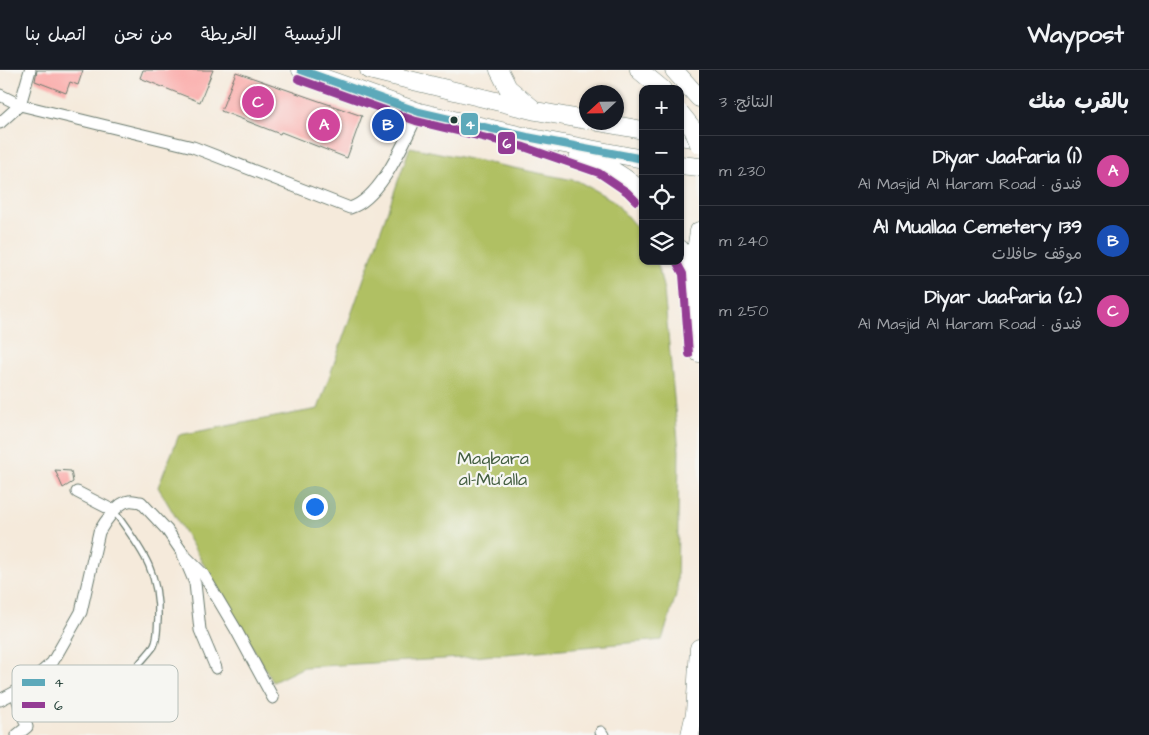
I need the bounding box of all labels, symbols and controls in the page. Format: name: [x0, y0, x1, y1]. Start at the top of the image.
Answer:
text: Waypost: [1027, 18, 1124, 52]
text: اتصل بنا: [25, 22, 86, 47]
text: من نحن: [114, 22, 173, 47]
text: الخريطة: [201, 22, 257, 47]
text: الرئيسية: [285, 22, 341, 47]
pin: C: [242, 83, 274, 121]
north arrow: [579, 85, 624, 130]
map controls: [639, 85, 684, 265]
button: +: [639, 85, 684, 130]
text: بالقرب منك: [1028, 87, 1129, 116]
text: النتائج: 3: [719, 91, 773, 113]
pin: A: [308, 106, 340, 144]
pin: B: [372, 106, 404, 144]
line badge: 4: [460, 112, 479, 136]
unlabelled marker: [449, 115, 459, 125]
text: 4: [465, 115, 475, 135]
button: −: [639, 130, 684, 175]
line badge: 6: [497, 131, 516, 155]
text: 6: [503, 134, 512, 154]
text: Diyar Jaafaria (1): [933, 144, 1082, 171]
text: 230 m: [719, 160, 765, 182]
text: A: [1108, 160, 1118, 182]
text: فندق · Al Masjid Al Haram Road: [858, 173, 1082, 195]
button: locate: [639, 175, 684, 220]
text: Al Muallaa Cemetery 139: [873, 214, 1082, 241]
button: layers: [639, 220, 684, 265]
text: 240 m: [719, 230, 768, 252]
text: B: [1107, 230, 1119, 252]
text: موقف حافلات: [992, 243, 1082, 265]
text: Diyar Jaafaria (2): [924, 284, 1082, 311]
text: 250 m: [719, 300, 768, 322]
text: C: [1107, 300, 1119, 322]
text: فندق · Al Masjid Al Haram Road: [858, 313, 1082, 335]
park label: Maqbara al-Mu'alla: [457, 446, 529, 492]
your location: [302, 494, 328, 520]
legend: [12, 665, 178, 722]
text: 4: [54, 673, 64, 693]
text: 6: [54, 696, 63, 716]

